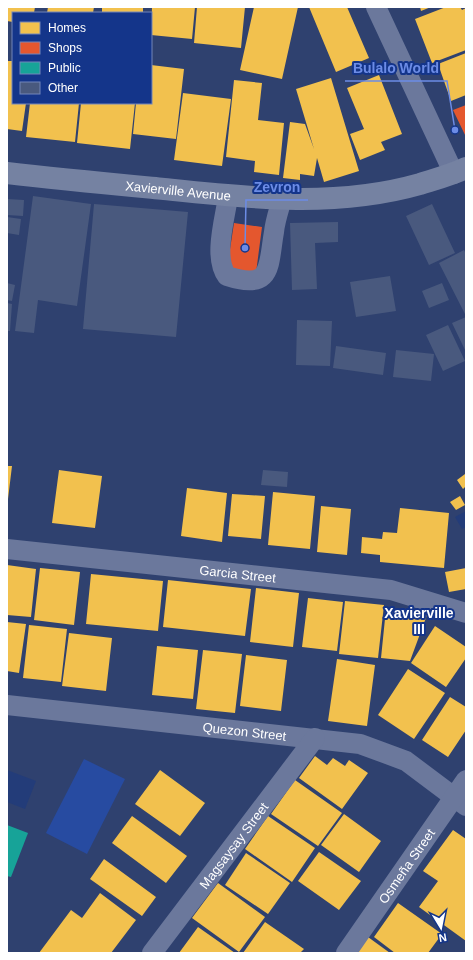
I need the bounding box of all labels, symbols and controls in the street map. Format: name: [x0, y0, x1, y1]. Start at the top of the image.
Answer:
legend: [12, 12, 152, 104]
text: Homes: [48, 21, 86, 35]
text: Shops: [48, 41, 82, 55]
callout: Bulalo World: [345, 55, 447, 81]
text: Bulalo World: [353, 60, 439, 76]
text: Public: [48, 61, 81, 75]
text: Other: [48, 81, 78, 95]
callout: Zevron: [246, 174, 308, 200]
street label: Xavierville Avenue: [125, 178, 231, 204]
text: Zevron: [254, 179, 300, 195]
street label: Garcia Street: [199, 563, 277, 586]
district label: Xavierville III: [384, 605, 454, 637]
street label: Quezon Street: [202, 720, 287, 744]
street label: Magsaysay Street: [197, 799, 272, 892]
street label: Osmeña Street: [376, 826, 438, 906]
north arrow: [421, 908, 461, 948]
text: N: [438, 931, 448, 944]

